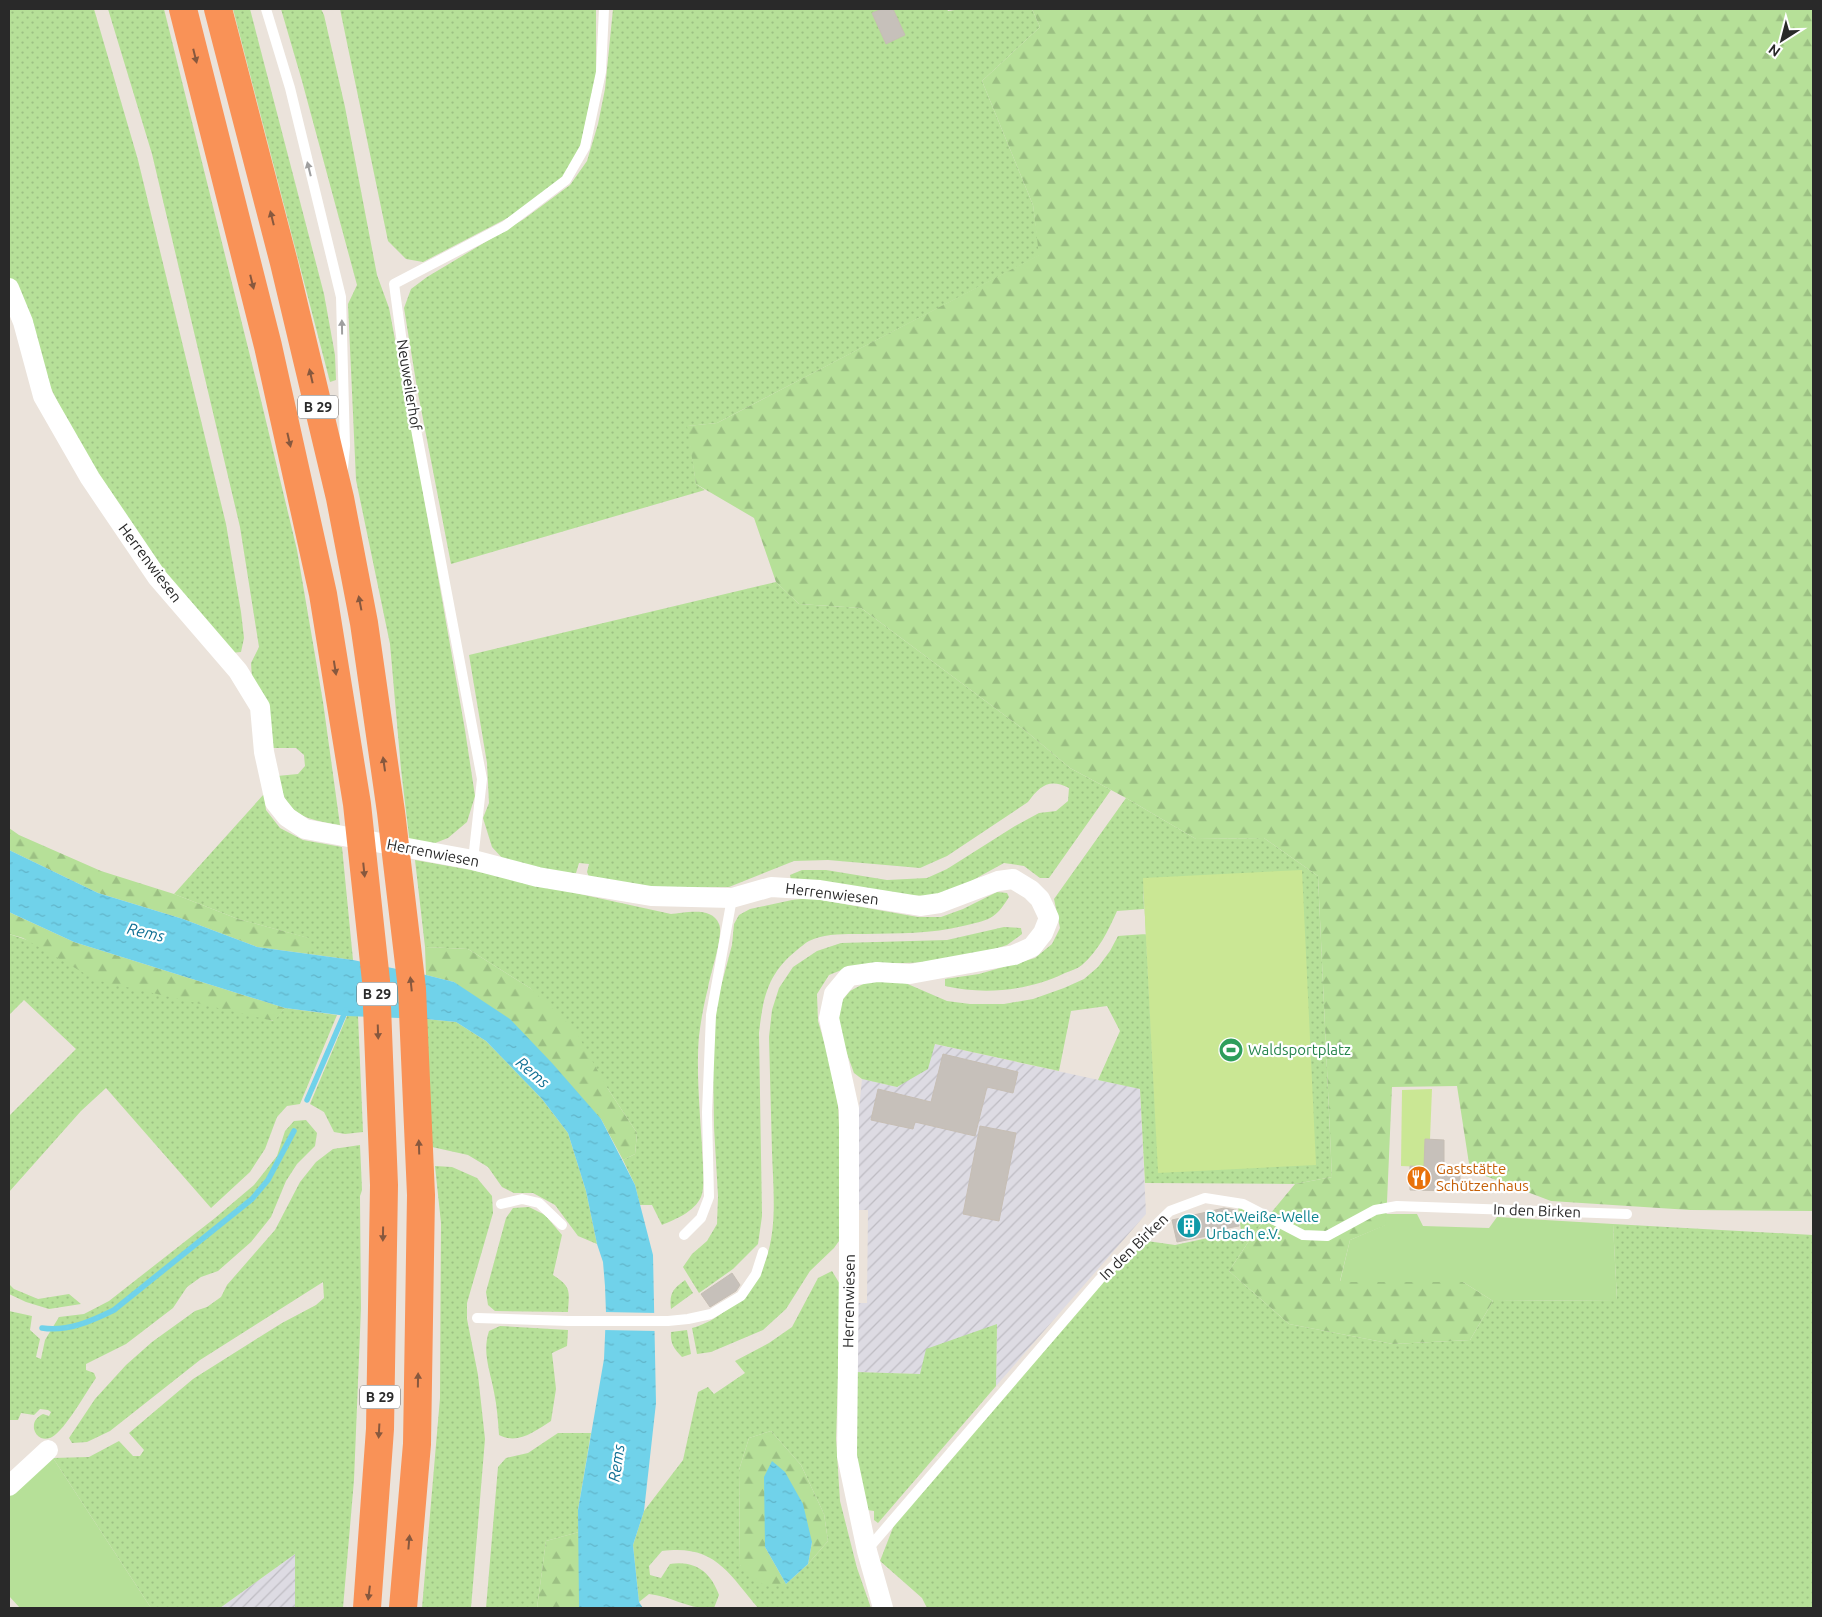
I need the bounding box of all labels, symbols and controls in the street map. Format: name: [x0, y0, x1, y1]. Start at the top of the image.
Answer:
north arrow: [1757, 15, 1807, 65]
text: N: [1765, 41, 1783, 60]
one-way arrow: [191, 49, 199, 64]
one-way arrow: [305, 161, 313, 176]
one-way arrow: [268, 210, 276, 225]
one-way arrow: [248, 274, 256, 289]
one-way arrow: [338, 319, 346, 335]
street label: Neuweilerhof: [394, 338, 425, 432]
one-way arrow: [307, 368, 315, 383]
road number: B 29: [298, 396, 338, 418]
one-way arrow: [285, 432, 293, 448]
street label: Herrenwiesen: [115, 520, 185, 605]
one-way arrow: [355, 594, 363, 610]
one-way arrow: [331, 660, 339, 676]
one-way arrow: [380, 755, 388, 771]
street label: Herrenwiesen: [385, 835, 481, 870]
one-way arrow: [360, 863, 368, 879]
street label: Herrenwiesen: [784, 879, 880, 908]
water label: Rems: [126, 919, 167, 945]
one-way arrow: [407, 976, 415, 992]
road number: B 29: [357, 982, 397, 1006]
one-way arrow: [375, 1024, 383, 1040]
sports icon: Waldsportplatz: [1218, 1037, 1244, 1063]
place label: Waldsportplatz: [1248, 1041, 1351, 1058]
water label: Rems: [513, 1053, 553, 1091]
one-way arrow: [414, 1138, 422, 1154]
place label: Gaststätte Schützenhaus: [1436, 1160, 1529, 1194]
restaurant icon: Gaststätte Schützenhaus: [1406, 1165, 1432, 1191]
street label: In den Birken: [1493, 1200, 1581, 1221]
place label: Rot-Weiße-Welle Urbach e.V.: [1206, 1208, 1319, 1242]
street label: In den Birken: [1096, 1210, 1171, 1283]
building icon: Rot-Weiße-Welle Urbach e.V.: [1176, 1213, 1202, 1239]
one-way arrow: [379, 1226, 387, 1242]
street label: Herrenwiesen: [839, 1254, 858, 1348]
one-way arrow: [414, 1372, 422, 1388]
road number: B 29: [360, 1385, 400, 1408]
one-way arrow: [375, 1423, 383, 1439]
water label: Rems: [604, 1443, 628, 1483]
one-way arrow: [405, 1534, 413, 1550]
one-way arrow: [365, 1586, 373, 1602]

